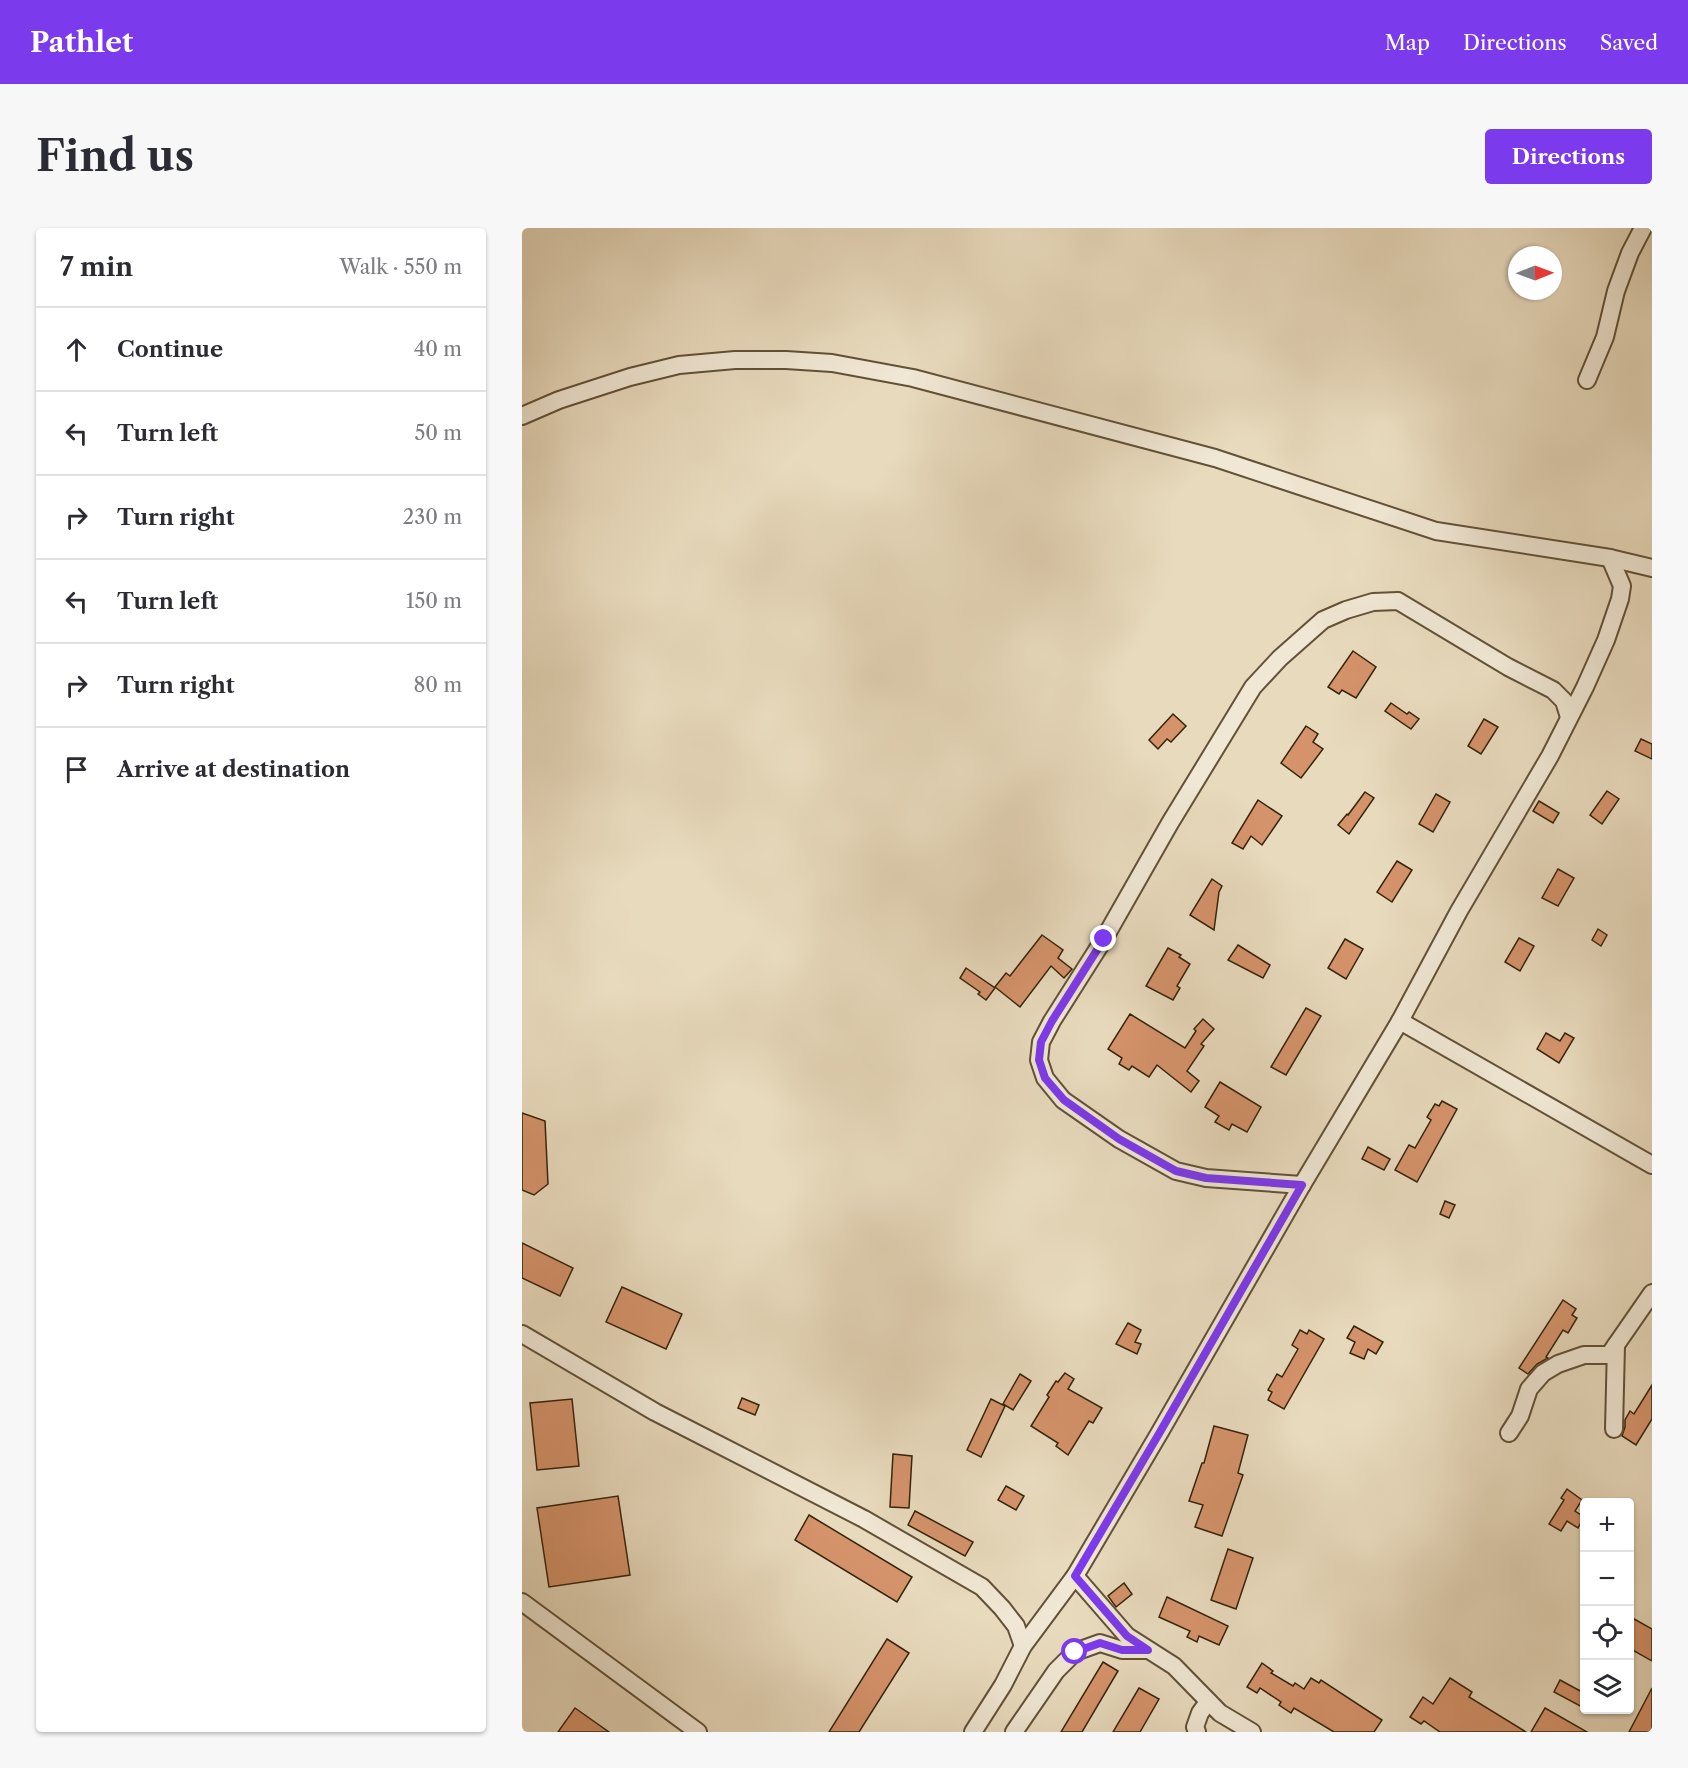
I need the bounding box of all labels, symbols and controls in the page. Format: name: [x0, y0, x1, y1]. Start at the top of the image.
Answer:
text: Pathlet: [30, 25, 133, 59]
text: Map: [1385, 30, 1430, 55]
text: Directions: [1463, 30, 1567, 55]
text: Saved: [1600, 30, 1658, 55]
button: Directions: [1485, 129, 1652, 184]
text: Find us: [36, 130, 194, 182]
north arrow: [1508, 246, 1562, 300]
text: 7 min: [60, 251, 133, 283]
text: Walk · 550 m: [340, 255, 462, 279]
icon: ahead: [60, 333, 93, 366]
text: Continue: [117, 336, 223, 363]
text: 40 m: [414, 337, 462, 361]
icon: left: [60, 417, 93, 450]
text: Turn left: [117, 420, 218, 447]
text: 50 m: [415, 421, 462, 445]
icon: right: [60, 501, 93, 534]
text: Turn right: [117, 504, 235, 531]
text: 230 m: [403, 505, 462, 529]
icon: left: [60, 585, 93, 618]
text: Turn left: [117, 588, 218, 615]
text: 150 m: [406, 589, 462, 613]
icon: right: [60, 669, 93, 702]
text: Turn right: [117, 672, 235, 699]
text: 80 m: [414, 673, 462, 697]
icon: arrive: [60, 753, 93, 786]
text: Arrive at destination: [117, 756, 350, 783]
route end: [1090, 925, 1116, 951]
map controls: [1580, 1498, 1634, 1714]
button: +: [1580, 1498, 1634, 1552]
button: −: [1580, 1552, 1634, 1606]
button: locate: [1580, 1606, 1634, 1660]
route start: [1061, 1638, 1087, 1664]
button: layers: [1580, 1660, 1634, 1714]

